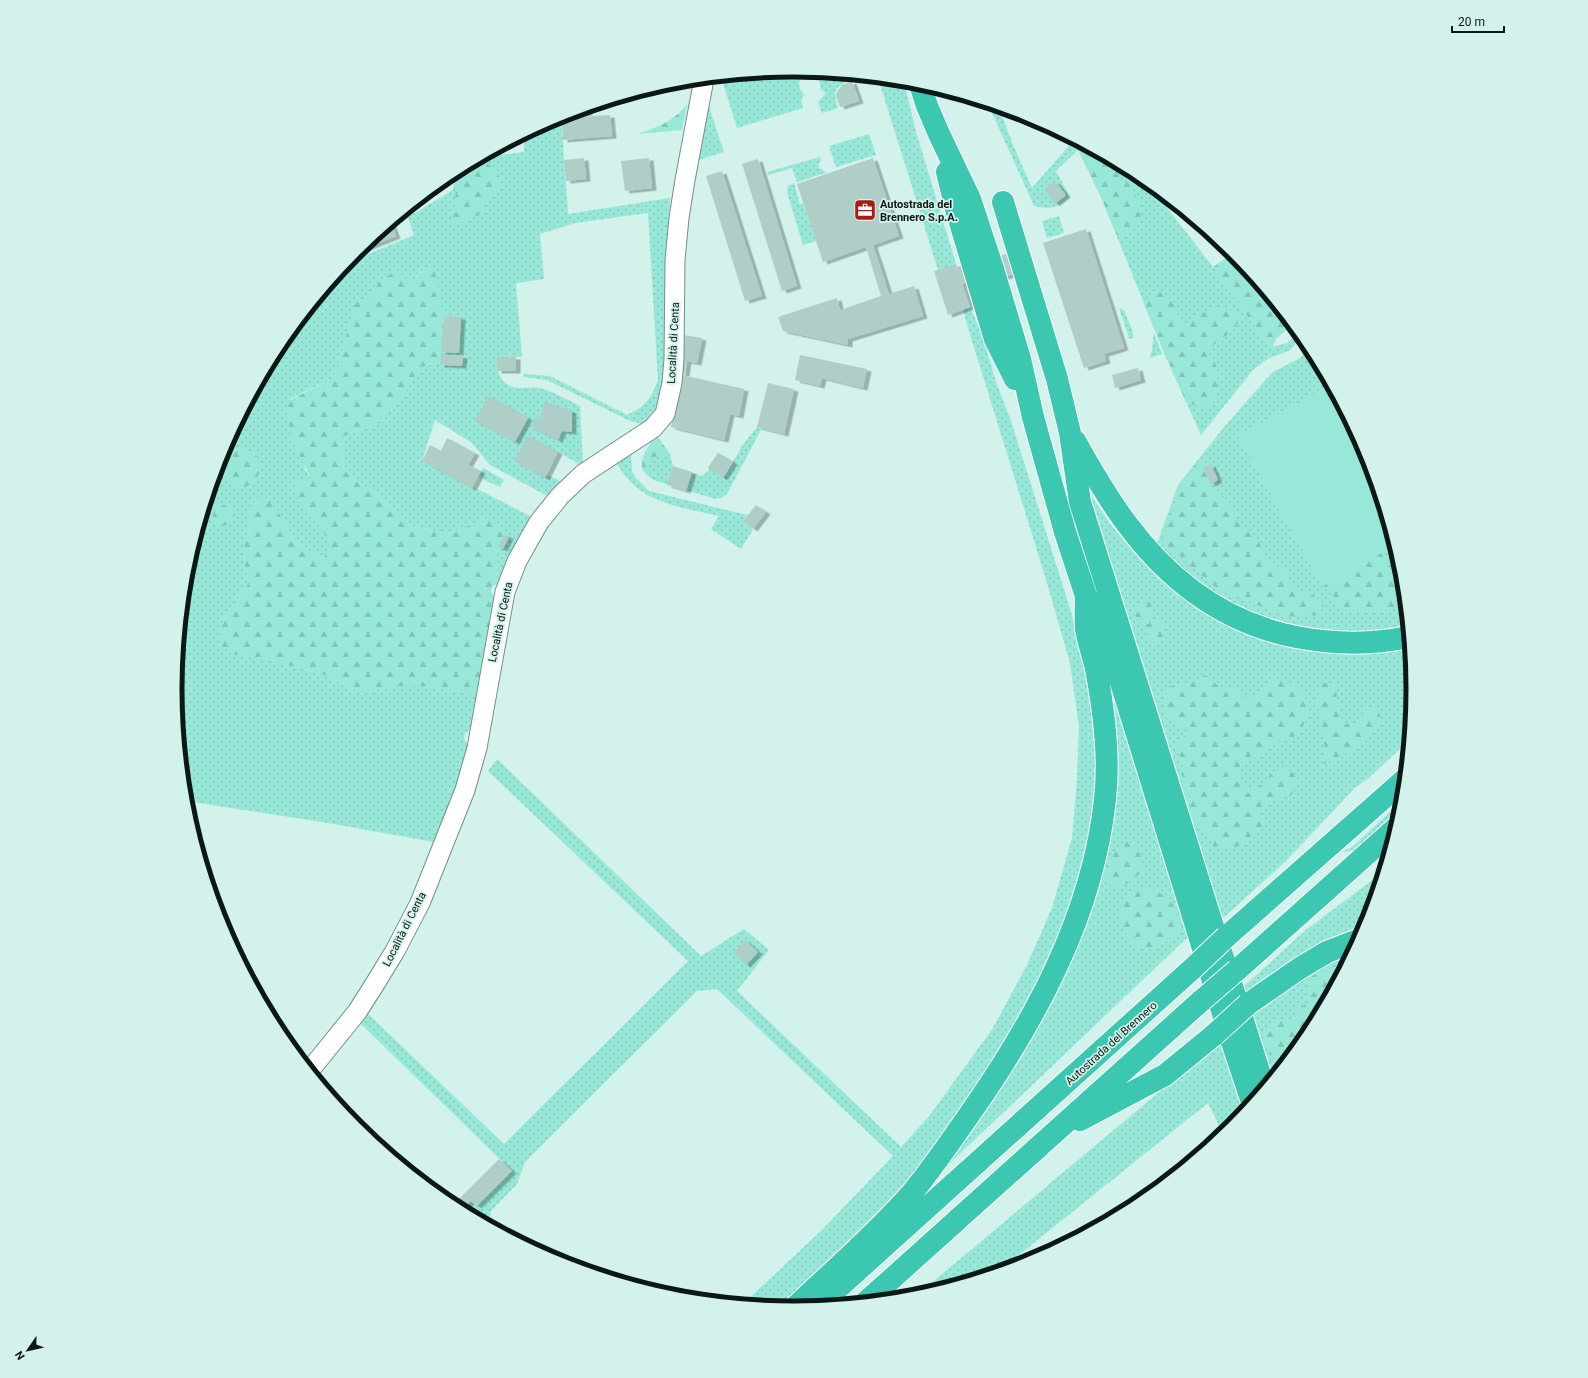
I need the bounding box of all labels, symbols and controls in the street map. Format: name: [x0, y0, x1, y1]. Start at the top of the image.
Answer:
scale bar: [1452, 8, 1504, 34]
text: 20 m: [1458, 15, 1485, 29]
office icon: Autostrada del Brennero S.p.A.: [852, 197, 878, 223]
place label: Autostrada del Brennero S.p.A.: [880, 198, 958, 224]
street label: Località di Centa: [665, 302, 682, 384]
street label: Località di Centa: [486, 581, 515, 663]
street label: Località di Centa: [380, 890, 429, 969]
street label: Autostrada del Brennero: [1063, 999, 1160, 1088]
north arrow: [8, 1330, 48, 1370]
text: N: [12, 1348, 28, 1362]

